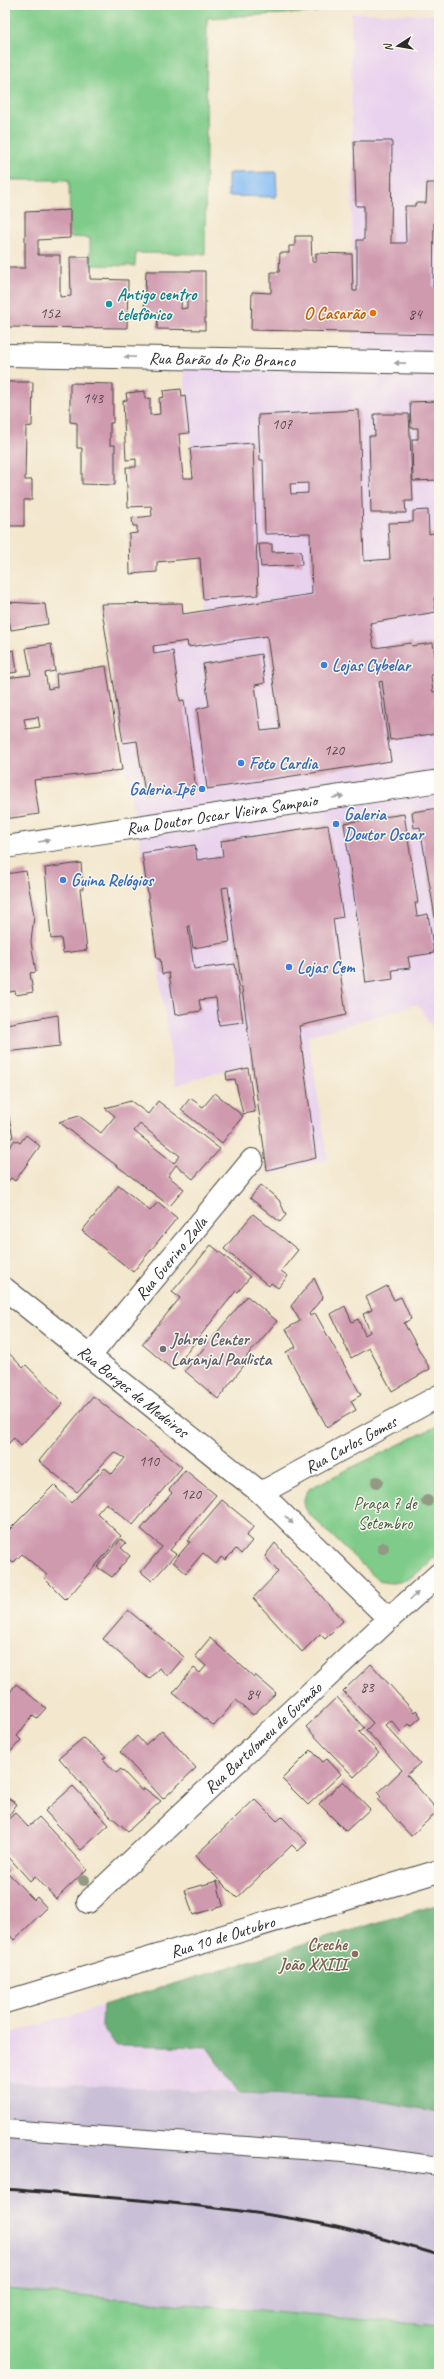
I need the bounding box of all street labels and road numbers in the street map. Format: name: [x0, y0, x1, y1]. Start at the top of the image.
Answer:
street label: Rua Barão do Rio Branco: [149, 348, 296, 371]
street label: Rua Doutor Oscar Vieira Sampaio: [125, 789, 320, 839]
street label: Rua Guerino Zalla: [131, 1212, 213, 1304]
street label: Rua Borges de Medeiros: [73, 1341, 194, 1443]
street label: Rua Carlos Gomes: [301, 1411, 401, 1478]
street label: Rua Bartolomeu de Gusmão: [200, 1677, 327, 1798]
street label: Rua 10 de Outubro: [168, 1911, 278, 1963]

